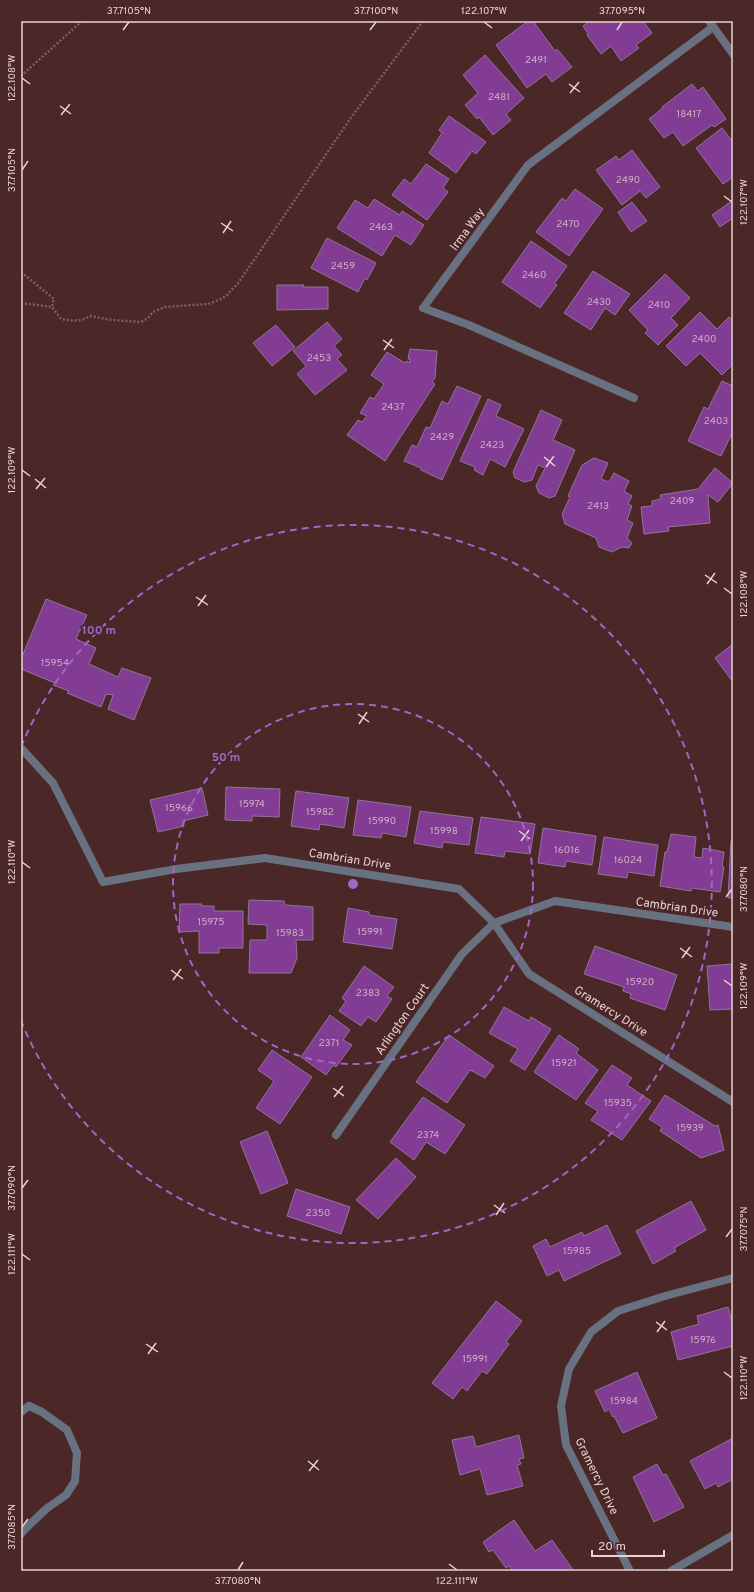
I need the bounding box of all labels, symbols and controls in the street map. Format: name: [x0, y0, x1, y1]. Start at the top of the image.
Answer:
text: 37.7105°N: [107, 5, 151, 18]
text: 37.7100°N: [354, 5, 398, 18]
text: 122.107°W: [461, 5, 507, 18]
text: 37.7095°N: [599, 5, 645, 18]
house number: 2491: [525, 54, 547, 67]
text: 122.108°W: [6, 55, 19, 101]
house number: 2481: [488, 91, 510, 104]
house number: 18417: [677, 108, 701, 121]
text: 37.7105°N: [6, 148, 19, 192]
house number: 2490: [616, 174, 640, 187]
text: 122.107°W: [738, 179, 751, 225]
street label: Irma Way: [447, 205, 489, 254]
house number: 2470: [556, 218, 580, 231]
house number: 2463: [369, 221, 393, 234]
house number: 2459: [331, 260, 355, 273]
house number: 2460: [522, 269, 546, 282]
house number: 2430: [587, 296, 611, 309]
house number: 2410: [648, 299, 670, 312]
house number: 2400: [692, 333, 717, 346]
house number: 2453: [307, 352, 331, 365]
house number: 2437: [381, 401, 405, 414]
house number: 2403: [704, 415, 728, 428]
house number: 2429: [430, 431, 454, 444]
house number: 2423: [480, 439, 504, 452]
text: 122.109°W: [6, 447, 19, 493]
house number: 2409: [670, 495, 694, 508]
house number: 2413: [587, 500, 609, 513]
text: 122.108°W: [738, 571, 751, 617]
text: 100 m: [82, 623, 116, 639]
house number: 15954: [41, 657, 69, 670]
text: 50 m: [212, 750, 240, 766]
house number: 15974: [239, 798, 265, 811]
house number: 15966: [165, 802, 193, 815]
house number: 15982: [306, 806, 334, 819]
house number: 15990: [368, 815, 396, 828]
house number: 15998: [430, 825, 458, 838]
text: 122.110°W: [6, 840, 19, 884]
house number: 16016: [554, 844, 580, 857]
street label: Cambrian Drive: [307, 846, 392, 874]
house number: 16024: [614, 854, 642, 867]
text: 37.7080°N: [738, 866, 751, 912]
centre of rings: [346, 877, 360, 891]
street label: Cambrian Drive: [635, 894, 719, 922]
house number: 15975: [198, 916, 224, 929]
house number: 15991: [357, 926, 383, 939]
house number: 15983: [276, 927, 304, 940]
text: 122.109°W: [738, 963, 751, 1009]
house number: 15920: [626, 976, 654, 989]
street label: Arlington Court: [372, 981, 433, 1059]
street label: Gramercy Drive: [571, 983, 650, 1041]
house number: 2383: [356, 987, 380, 1000]
house number: 2371: [318, 1037, 340, 1050]
house number: 15921: [551, 1057, 577, 1070]
house number: 15935: [604, 1097, 632, 1110]
house number: 15939: [676, 1122, 704, 1135]
house number: 2374: [417, 1129, 439, 1142]
text: 37.7090°N: [6, 1165, 19, 1211]
text: 37.7075°N: [738, 1206, 751, 1252]
house number: 2350: [306, 1207, 330, 1220]
text: 122.111°W: [6, 1233, 19, 1275]
house number: 15985: [563, 1245, 591, 1258]
house number: 15976: [690, 1334, 716, 1347]
house number: 15991: [462, 1353, 488, 1366]
text: 122.110°W: [738, 1356, 751, 1400]
house number: 15984: [610, 1395, 638, 1408]
street label: Gramercy Drive: [570, 1435, 622, 1518]
text: 37.7085°N: [6, 1504, 19, 1550]
scale bar: [592, 1532, 664, 1558]
text: 20 m: [598, 1539, 626, 1555]
text: 37.7080°N: [215, 1575, 261, 1588]
text: 122.111°W: [436, 1575, 478, 1588]

